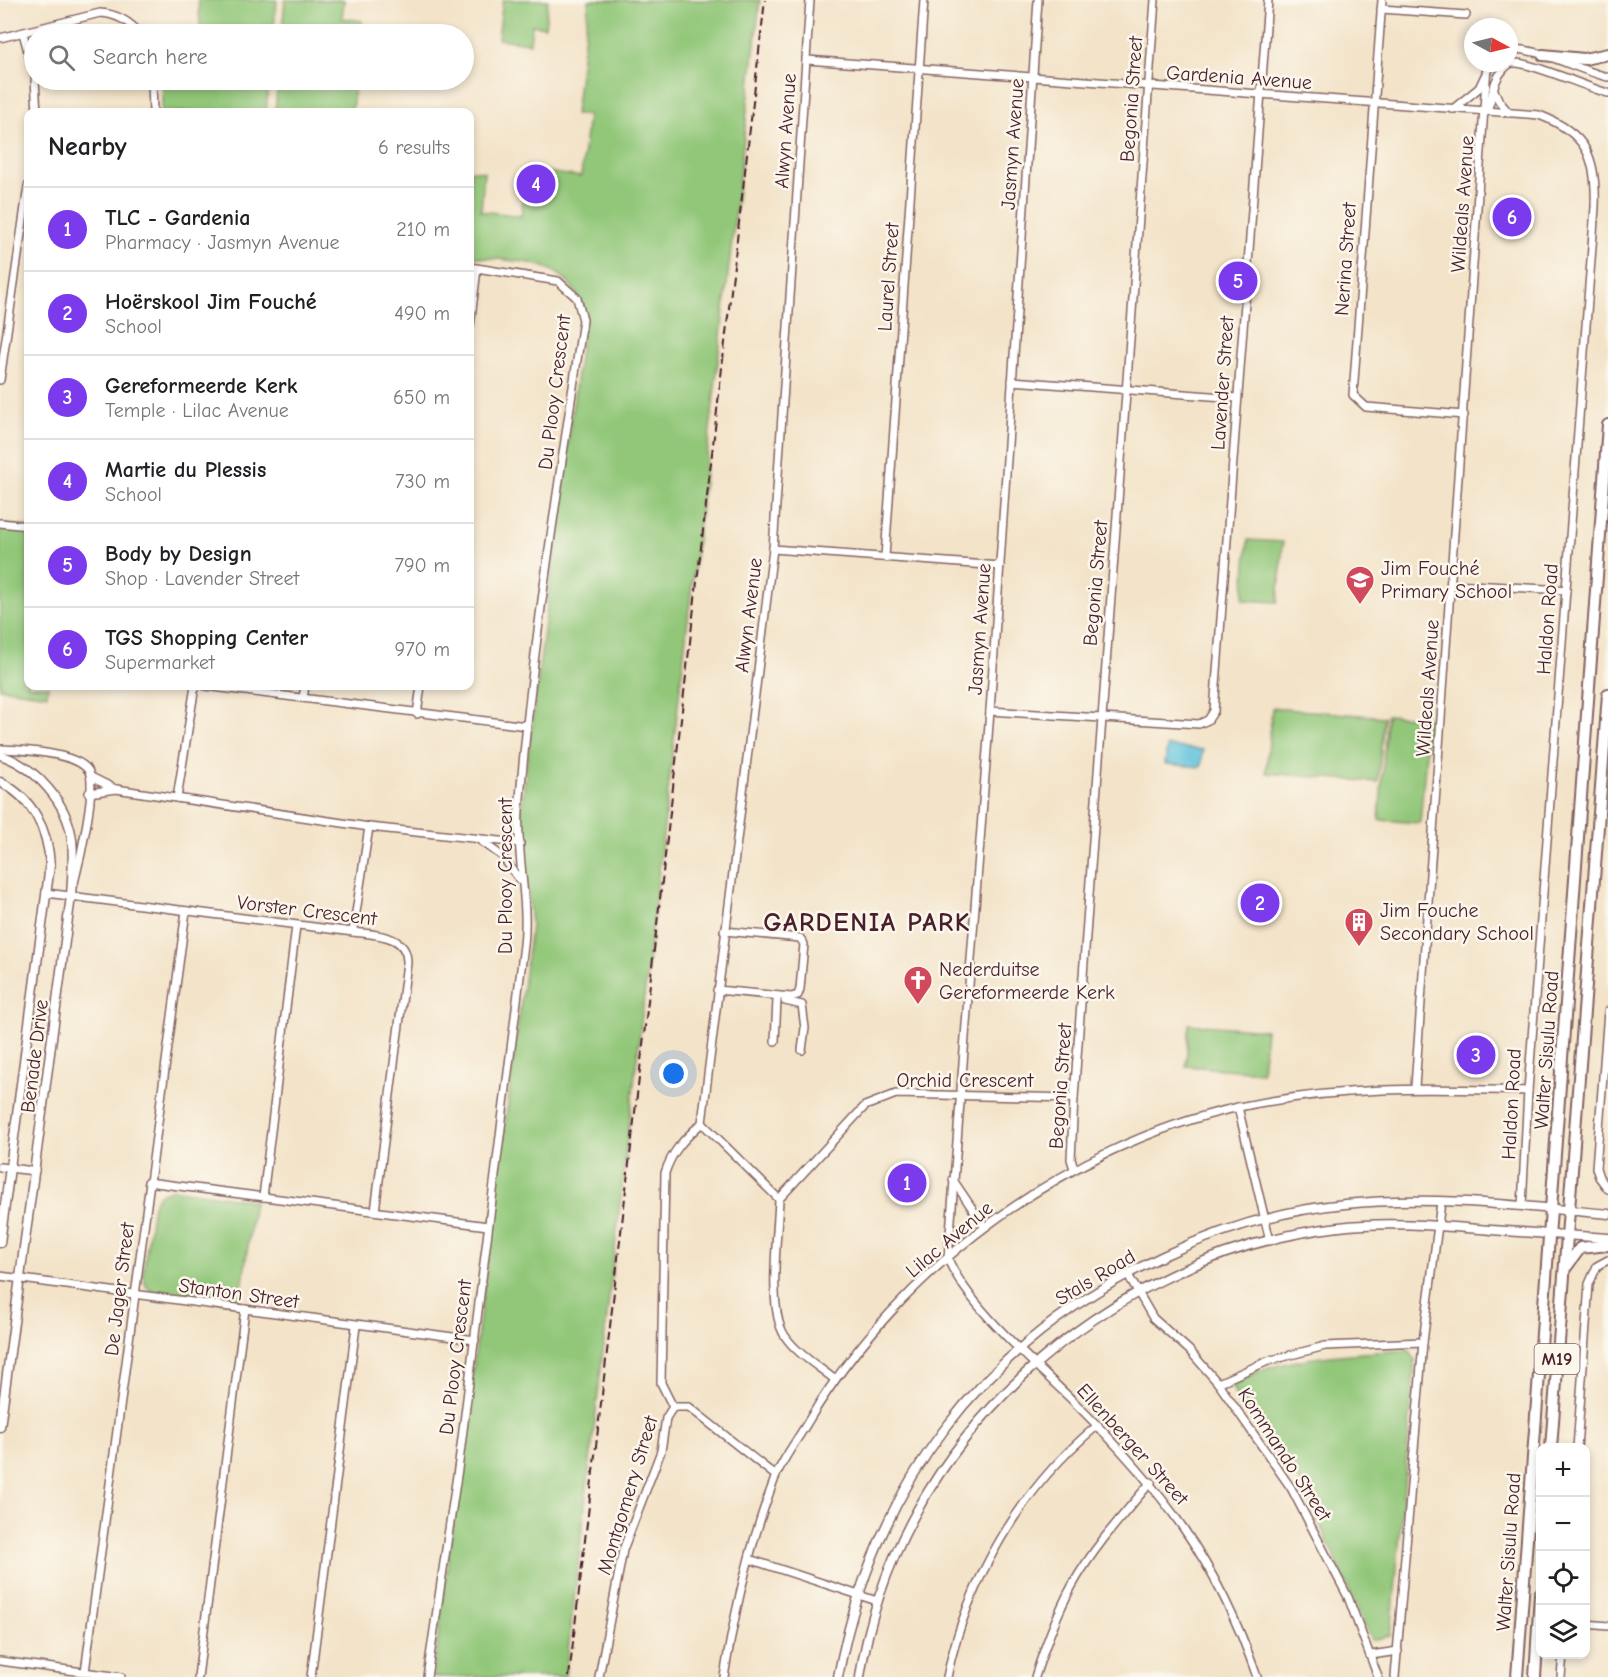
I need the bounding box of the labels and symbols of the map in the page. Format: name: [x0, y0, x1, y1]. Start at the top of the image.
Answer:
north arrow: [1464, 18, 1518, 72]
street label: Begonia Street: [1116, 34, 1147, 163]
street label: Gardenia Avenue: [1165, 61, 1313, 94]
street label: Alwyn Avenue: [770, 73, 801, 189]
street label: Jasmyn Avenue: [996, 77, 1029, 211]
street label: Wildeals Avenue: [1446, 135, 1479, 273]
pin: 4: [516, 162, 556, 207]
pin: 6: [1492, 194, 1532, 240]
street label: Nerina Street: [1330, 200, 1361, 317]
street label: Laurel Street: [873, 221, 904, 332]
pin: 5: [1218, 258, 1258, 304]
street label: Du Plooy Crescent: [534, 312, 576, 471]
street label: Lavender Street: [1206, 314, 1239, 451]
street label: Begonia Street: [1079, 518, 1113, 647]
street label: Alwyn Avenue: [730, 556, 767, 674]
place label: Jim Fouché Primary School: [1381, 557, 1512, 603]
street label: Jasmyn Avenue: [963, 562, 996, 696]
street label: Haldon Road: [1532, 563, 1563, 675]
school or university icon: Jim Fouché Primary School: [1344, 564, 1376, 606]
street label: Wildeals Avenue: [1411, 619, 1444, 757]
street label: Du Plooy Crescent: [494, 797, 517, 954]
pin: 2: [1240, 880, 1280, 926]
street label: Vorster Crescent: [236, 891, 379, 931]
place label: Jim Fouche Secondary School: [1380, 899, 1534, 945]
building icon: Jim Fouche Secondary School: [1343, 906, 1375, 948]
district label: GARDENIA PARK: [763, 908, 971, 938]
place label: Nederduitse Gereformeerde Kerk: [939, 958, 1115, 1004]
church icon: Nederduitse Gereformeerde Kerk: [902, 964, 934, 1006]
street label: Walter Sisulu Road: [1529, 970, 1564, 1130]
street label: Benade Drive: [16, 998, 53, 1114]
street label: Begonia Street: [1045, 1021, 1076, 1150]
pin: 3: [1456, 1032, 1496, 1078]
street label: Haldon Road: [1497, 1048, 1526, 1160]
your location: [659, 1059, 688, 1088]
street label: Orchid Crescent: [897, 1069, 1035, 1092]
pin: 1: [888, 1160, 926, 1206]
street label: Lilac Avenue: [901, 1196, 997, 1282]
street label: De Jager Street: [100, 1220, 139, 1357]
street label: Stals Road: [1051, 1245, 1139, 1310]
street label: Stanton Street: [177, 1274, 302, 1313]
street label: Du Plooy Crescent: [435, 1277, 477, 1436]
road number: M19: [1534, 1344, 1580, 1374]
street label: Ellenberger Street: [1072, 1379, 1194, 1511]
street label: Kommando Street: [1233, 1383, 1337, 1526]
street label: Montgomery Street: [592, 1412, 663, 1577]
street label: Walter Sisulu Road: [1491, 1472, 1526, 1632]

